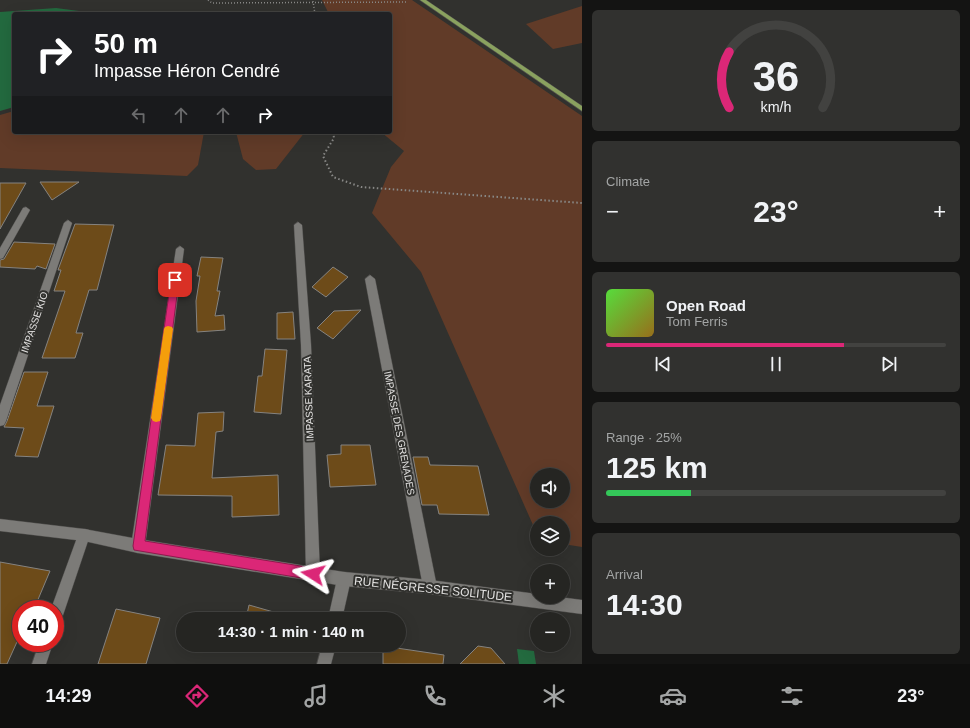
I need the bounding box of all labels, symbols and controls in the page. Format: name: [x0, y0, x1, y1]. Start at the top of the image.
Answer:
icon: right: [28, 28, 80, 80]
text: 50 m: [94, 28, 158, 59]
text: 36: [753, 53, 799, 100]
text: Impasse Héron Cendré: [94, 61, 280, 81]
text: km/h: [761, 99, 792, 115]
icon: left: [128, 104, 150, 126]
icon: ahead: [170, 104, 192, 126]
icon: ahead: [212, 104, 234, 126]
icon: right: [254, 104, 276, 126]
text: Climate: [606, 174, 650, 189]
text: 23°: [753, 195, 799, 228]
text: −: [606, 199, 619, 224]
text: +: [933, 199, 946, 224]
pin: [158, 263, 192, 297]
icon: arrive: [164, 269, 186, 291]
street label: IMPASSE KIO: [19, 290, 50, 354]
text: Open Road: [666, 297, 746, 314]
text: Tom Ferris: [666, 314, 727, 329]
icon: previous: [652, 353, 674, 375]
icon: pause: [765, 353, 787, 375]
icon: next: [878, 353, 900, 375]
street label: IMPASSE KARATA: [302, 356, 315, 442]
street label: IMPASSE DES GRENADES: [382, 370, 417, 496]
text: Range · 25%: [606, 430, 682, 445]
text: 125 km: [606, 451, 708, 484]
map controls: [530, 468, 570, 652]
button: sound: [530, 468, 570, 508]
button: layers: [530, 516, 570, 556]
position arrow: [292, 553, 334, 595]
button: +: [530, 564, 570, 604]
text: Arrival: [606, 567, 643, 582]
street label: RUE NÉGRESSE SOLITUDE: [353, 573, 513, 604]
text: 14:30: [606, 588, 683, 621]
speed limit sign: 40: [12, 600, 64, 652]
button: −: [530, 612, 570, 652]
text: 14:30 · 1 min · 140 m: [218, 623, 364, 640]
icon: directions: [183, 682, 211, 710]
icon: music: [302, 682, 330, 710]
icon: phone: [421, 682, 449, 710]
icon: climate: [540, 682, 568, 710]
icon: car: [659, 682, 687, 710]
icon: filters: [778, 682, 806, 710]
text: 14:29: [46, 686, 92, 706]
text: 23°: [897, 686, 924, 706]

